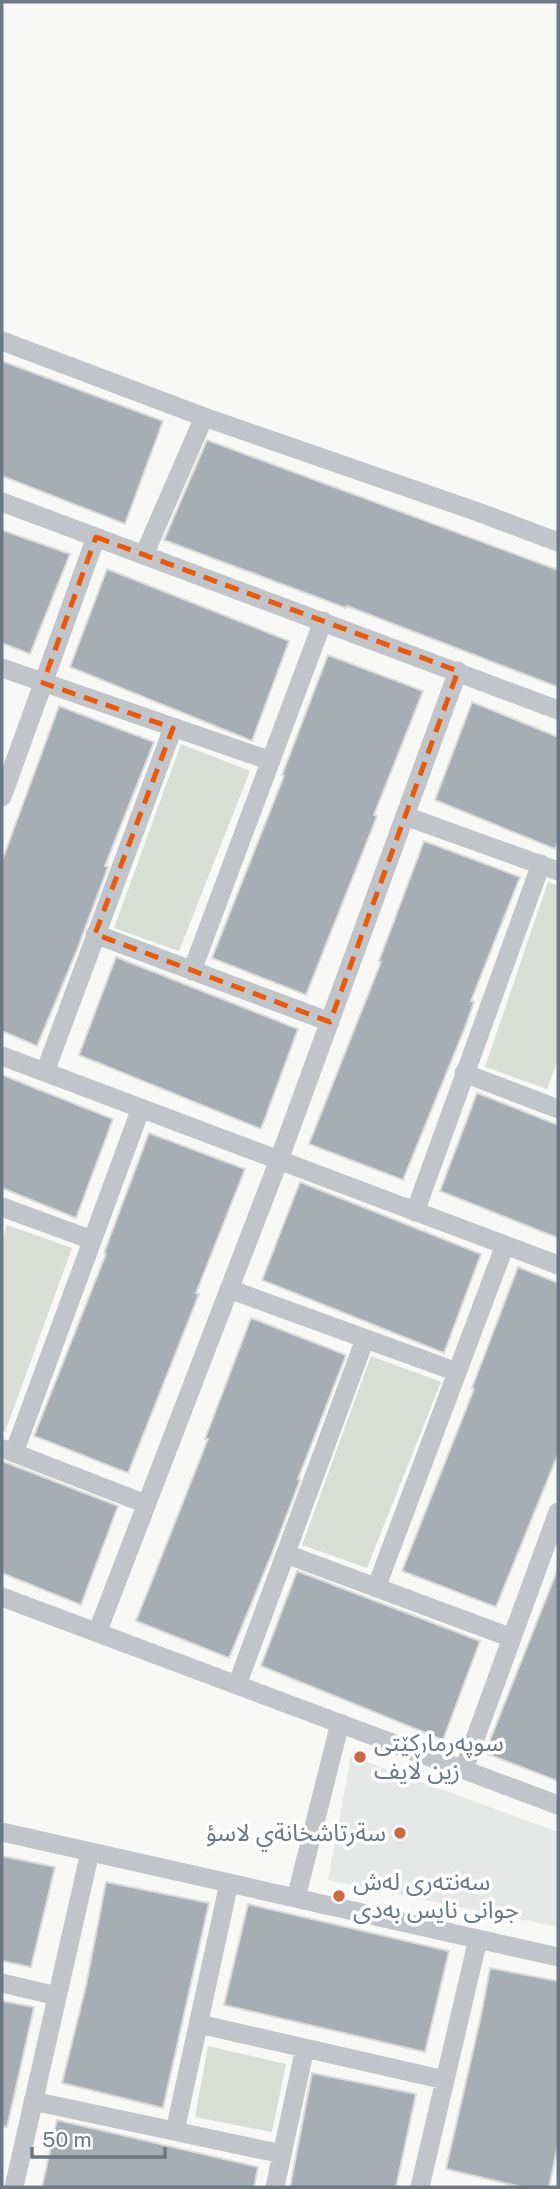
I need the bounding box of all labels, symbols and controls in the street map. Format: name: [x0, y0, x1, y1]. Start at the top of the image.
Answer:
place label: سوپەرماركێتی زین ڵایف: [374, 1728, 504, 1785]
marker: سوپەرماركێتی زین ڵایف: [352, 1749, 368, 1765]
place label: سةرتاشخانةي لاسؤ: [206, 1818, 386, 1852]
marker: سةرتاشخانةي لاسؤ: [392, 1825, 408, 1841]
place label: سەنتەری لەش جوانی نایس بەدی: [353, 1867, 519, 1924]
marker: سەنتەری لەش جوانی نایس بەدی: [331, 1888, 347, 1904]
scale bar: [32, 2116, 164, 2160]
text: 50 m: [42, 2127, 92, 2152]

